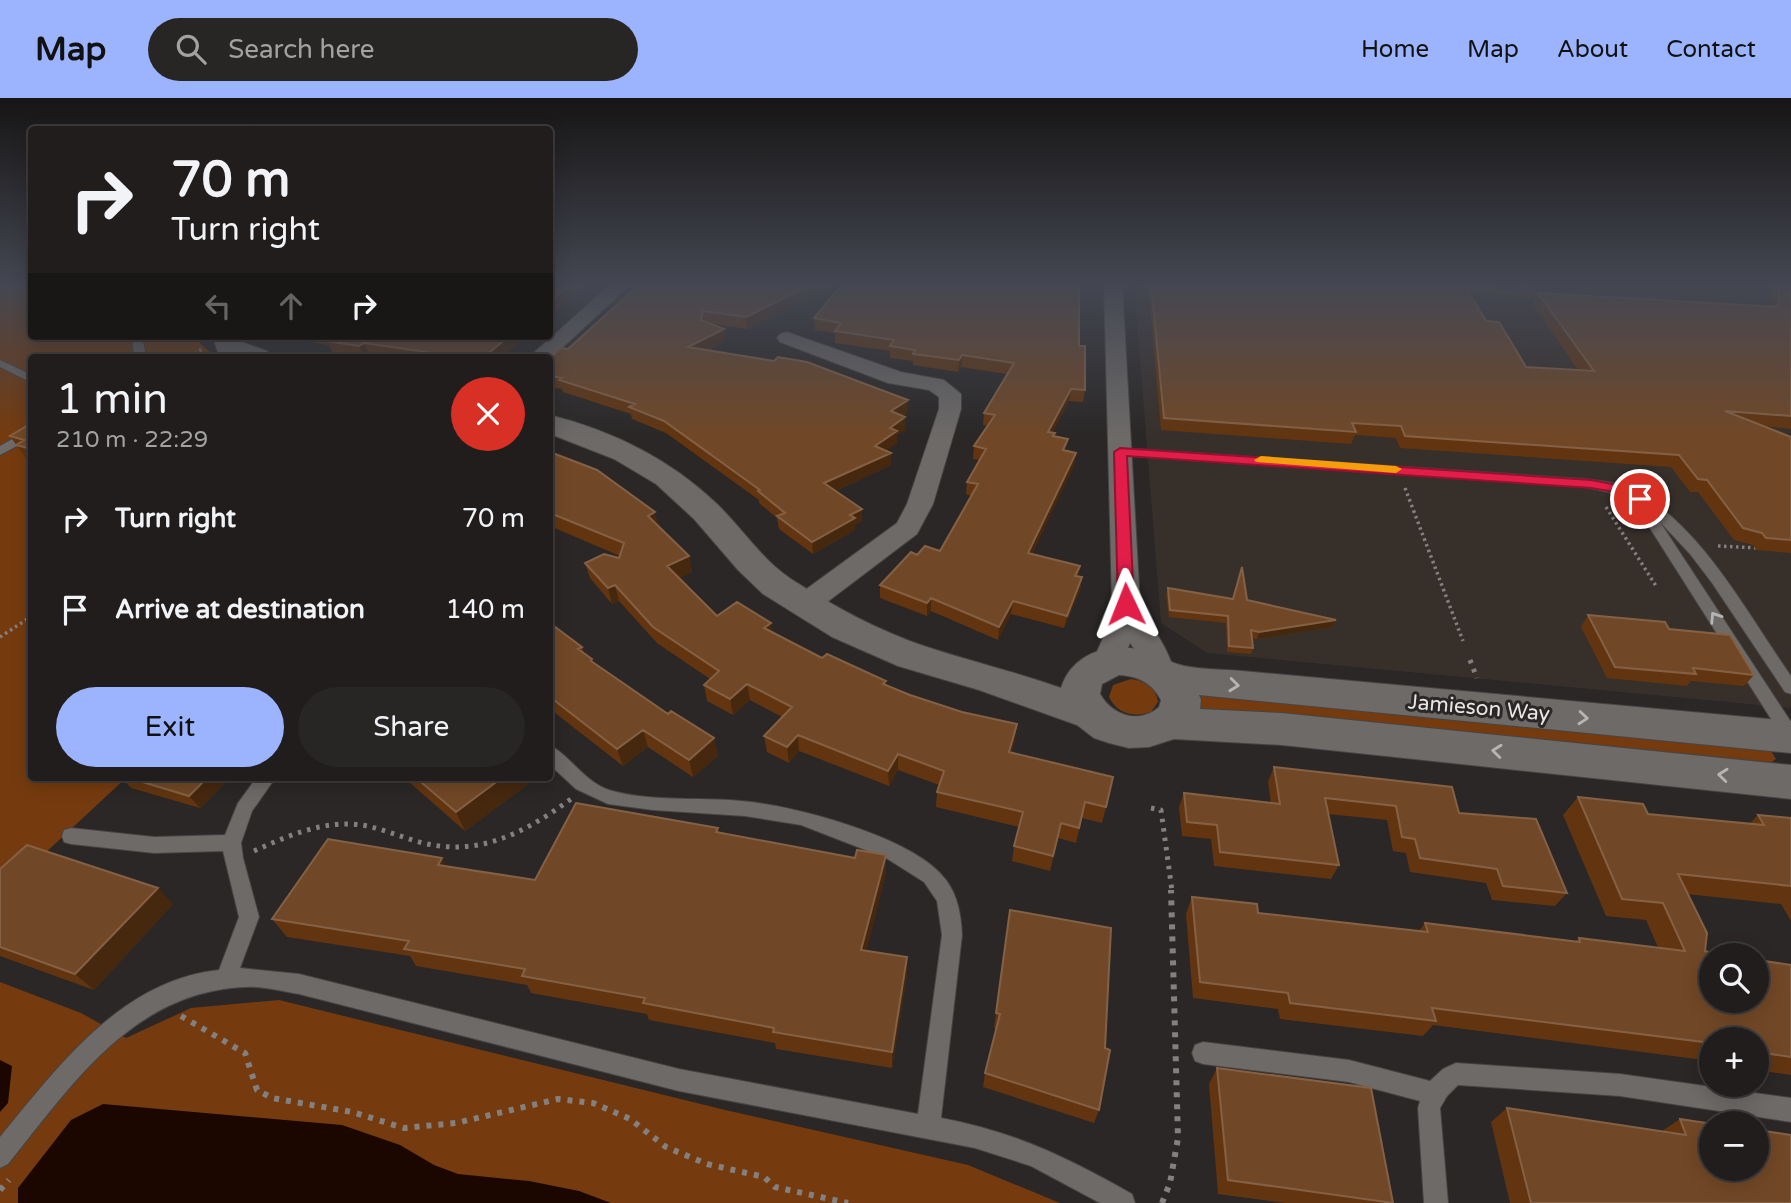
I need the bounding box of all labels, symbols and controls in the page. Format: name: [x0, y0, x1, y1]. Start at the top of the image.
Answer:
search box: [148, 18, 638, 81]
text: Map: [35, 30, 106, 69]
icon: search: [172, 30, 210, 68]
text: Search here: [228, 34, 374, 65]
text: Home: [1361, 35, 1429, 64]
text: Map: [1467, 35, 1519, 64]
text: About: [1557, 35, 1628, 64]
text: Contact: [1666, 35, 1756, 64]
text: 70 m: [171, 151, 290, 210]
icon: right: [56, 154, 147, 245]
text: Turn right: [171, 211, 320, 249]
icon: left: [199, 287, 237, 325]
icon: ahead: [272, 287, 310, 325]
icon: right: [345, 287, 383, 325]
text: 1 min: [56, 374, 168, 425]
button: close: [451, 377, 525, 451]
text: 210 m · 22:29: [56, 426, 208, 454]
pin: [1610, 469, 1670, 529]
icon: arrive: [1621, 480, 1659, 518]
icon: right: [56, 500, 94, 538]
text: Turn right: [115, 503, 236, 534]
text: 70 m: [462, 503, 525, 534]
position arrow: [1089, 567, 1163, 641]
icon: arrive: [56, 591, 94, 629]
text: Arrive at destination: [115, 594, 365, 625]
text: 140 m: [445, 594, 525, 625]
one-way arrow: [1710, 611, 1723, 624]
one-way arrow: [1228, 678, 1240, 693]
button: Exit: [56, 687, 284, 767]
button: Share: [298, 687, 525, 767]
street label: Jamieson Way: [1407, 689, 1551, 727]
one-way arrow: [1578, 710, 1589, 725]
one-way arrow: [1491, 744, 1503, 759]
one-way arrow: [1717, 767, 1729, 782]
map controls: [1699, 943, 1769, 1181]
button: search: [1699, 943, 1769, 1013]
button: +: [1699, 1027, 1769, 1097]
button: −: [1699, 1111, 1769, 1181]

